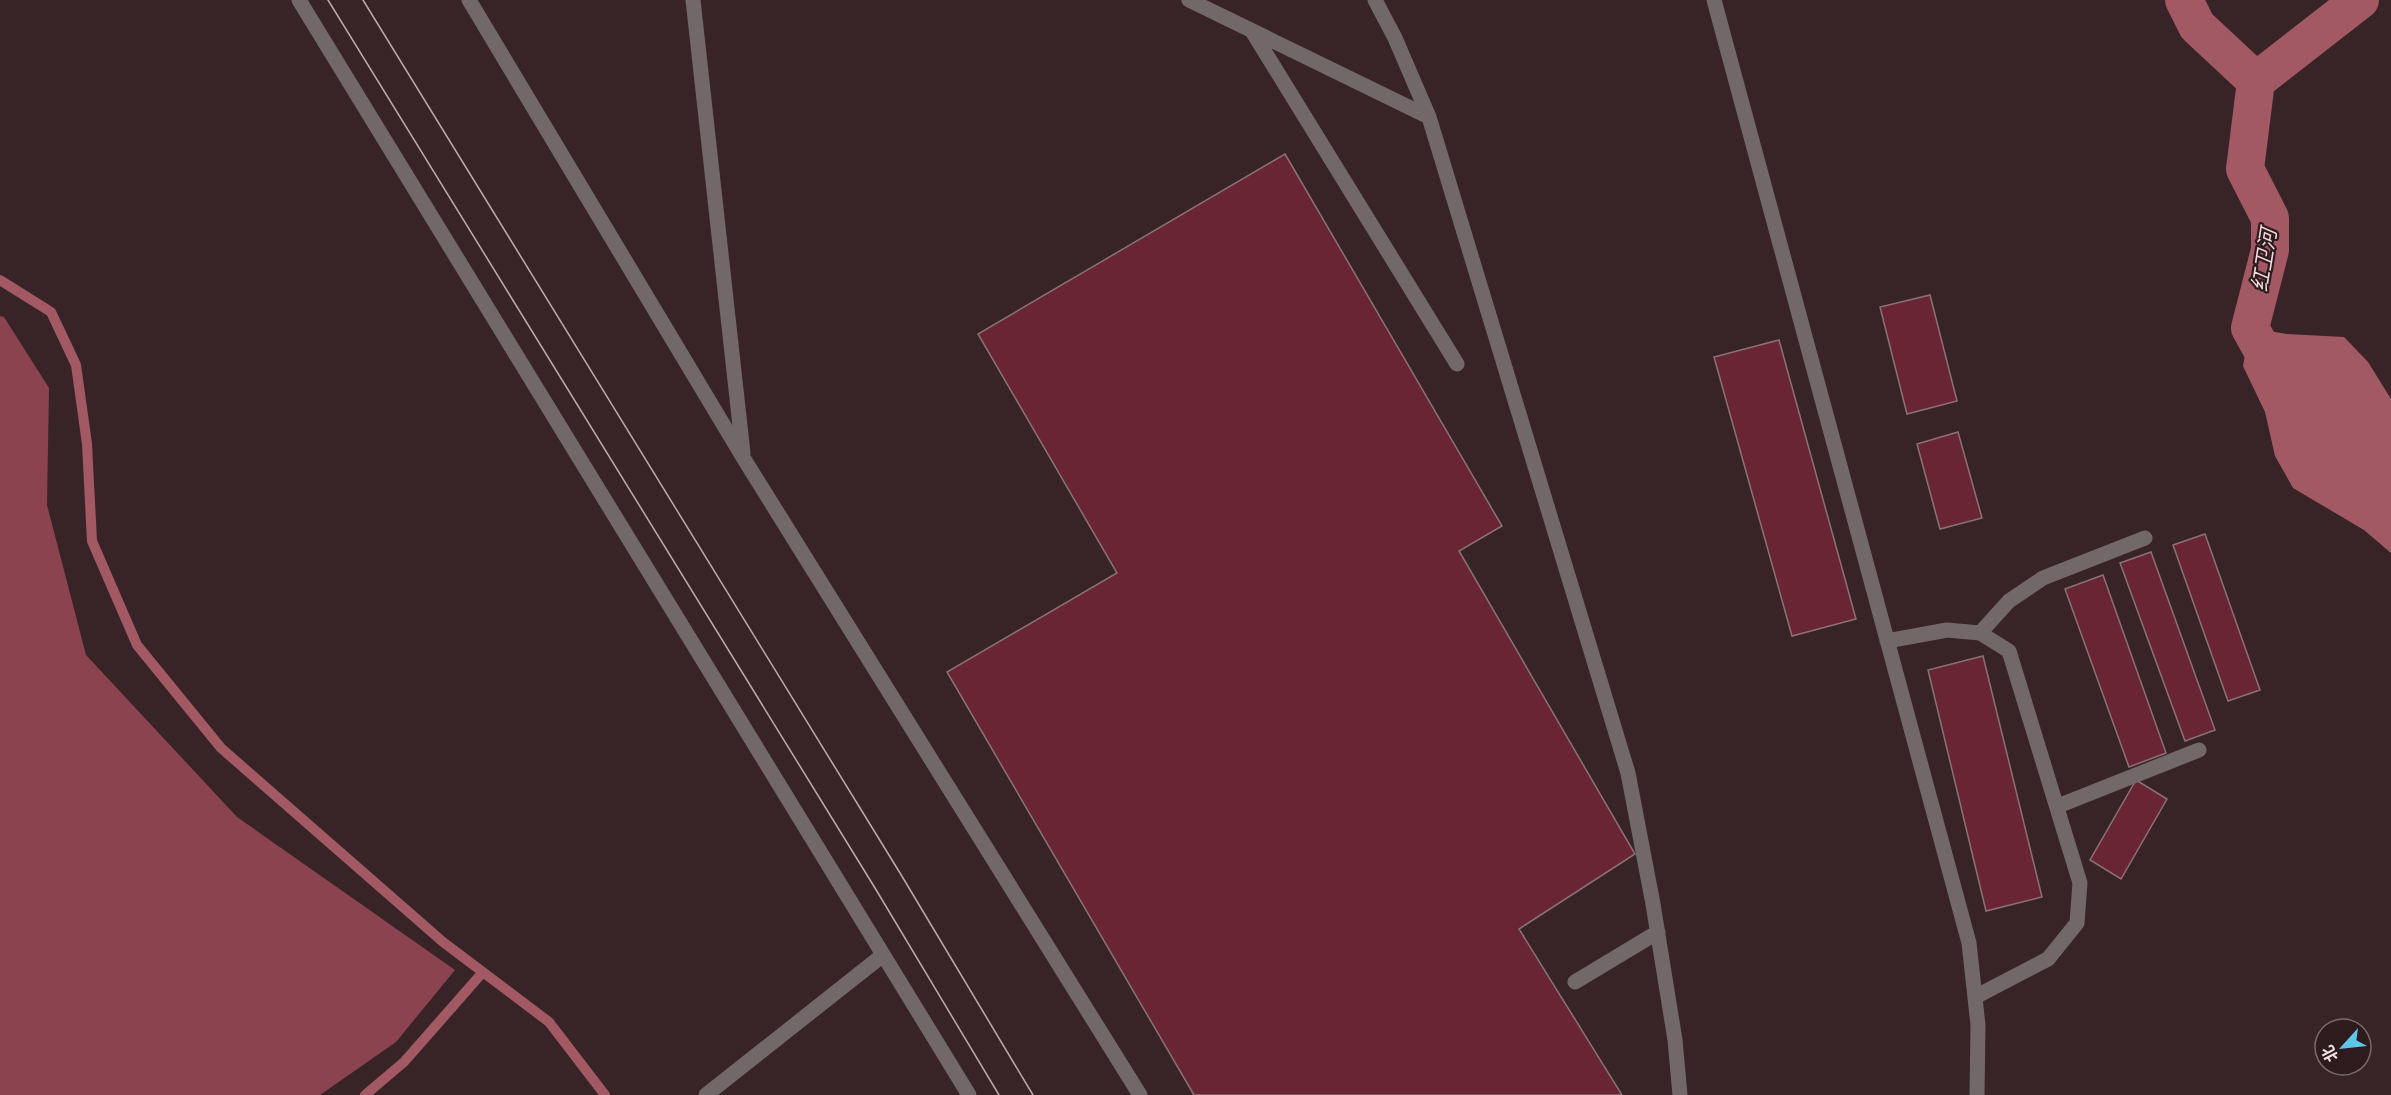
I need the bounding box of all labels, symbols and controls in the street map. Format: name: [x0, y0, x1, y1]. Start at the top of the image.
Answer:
water label: 红卫河: [2245, 223, 2284, 293]
north arrow: [2313, 1017, 2373, 1077]
text: 北: [2316, 1042, 2343, 1066]

